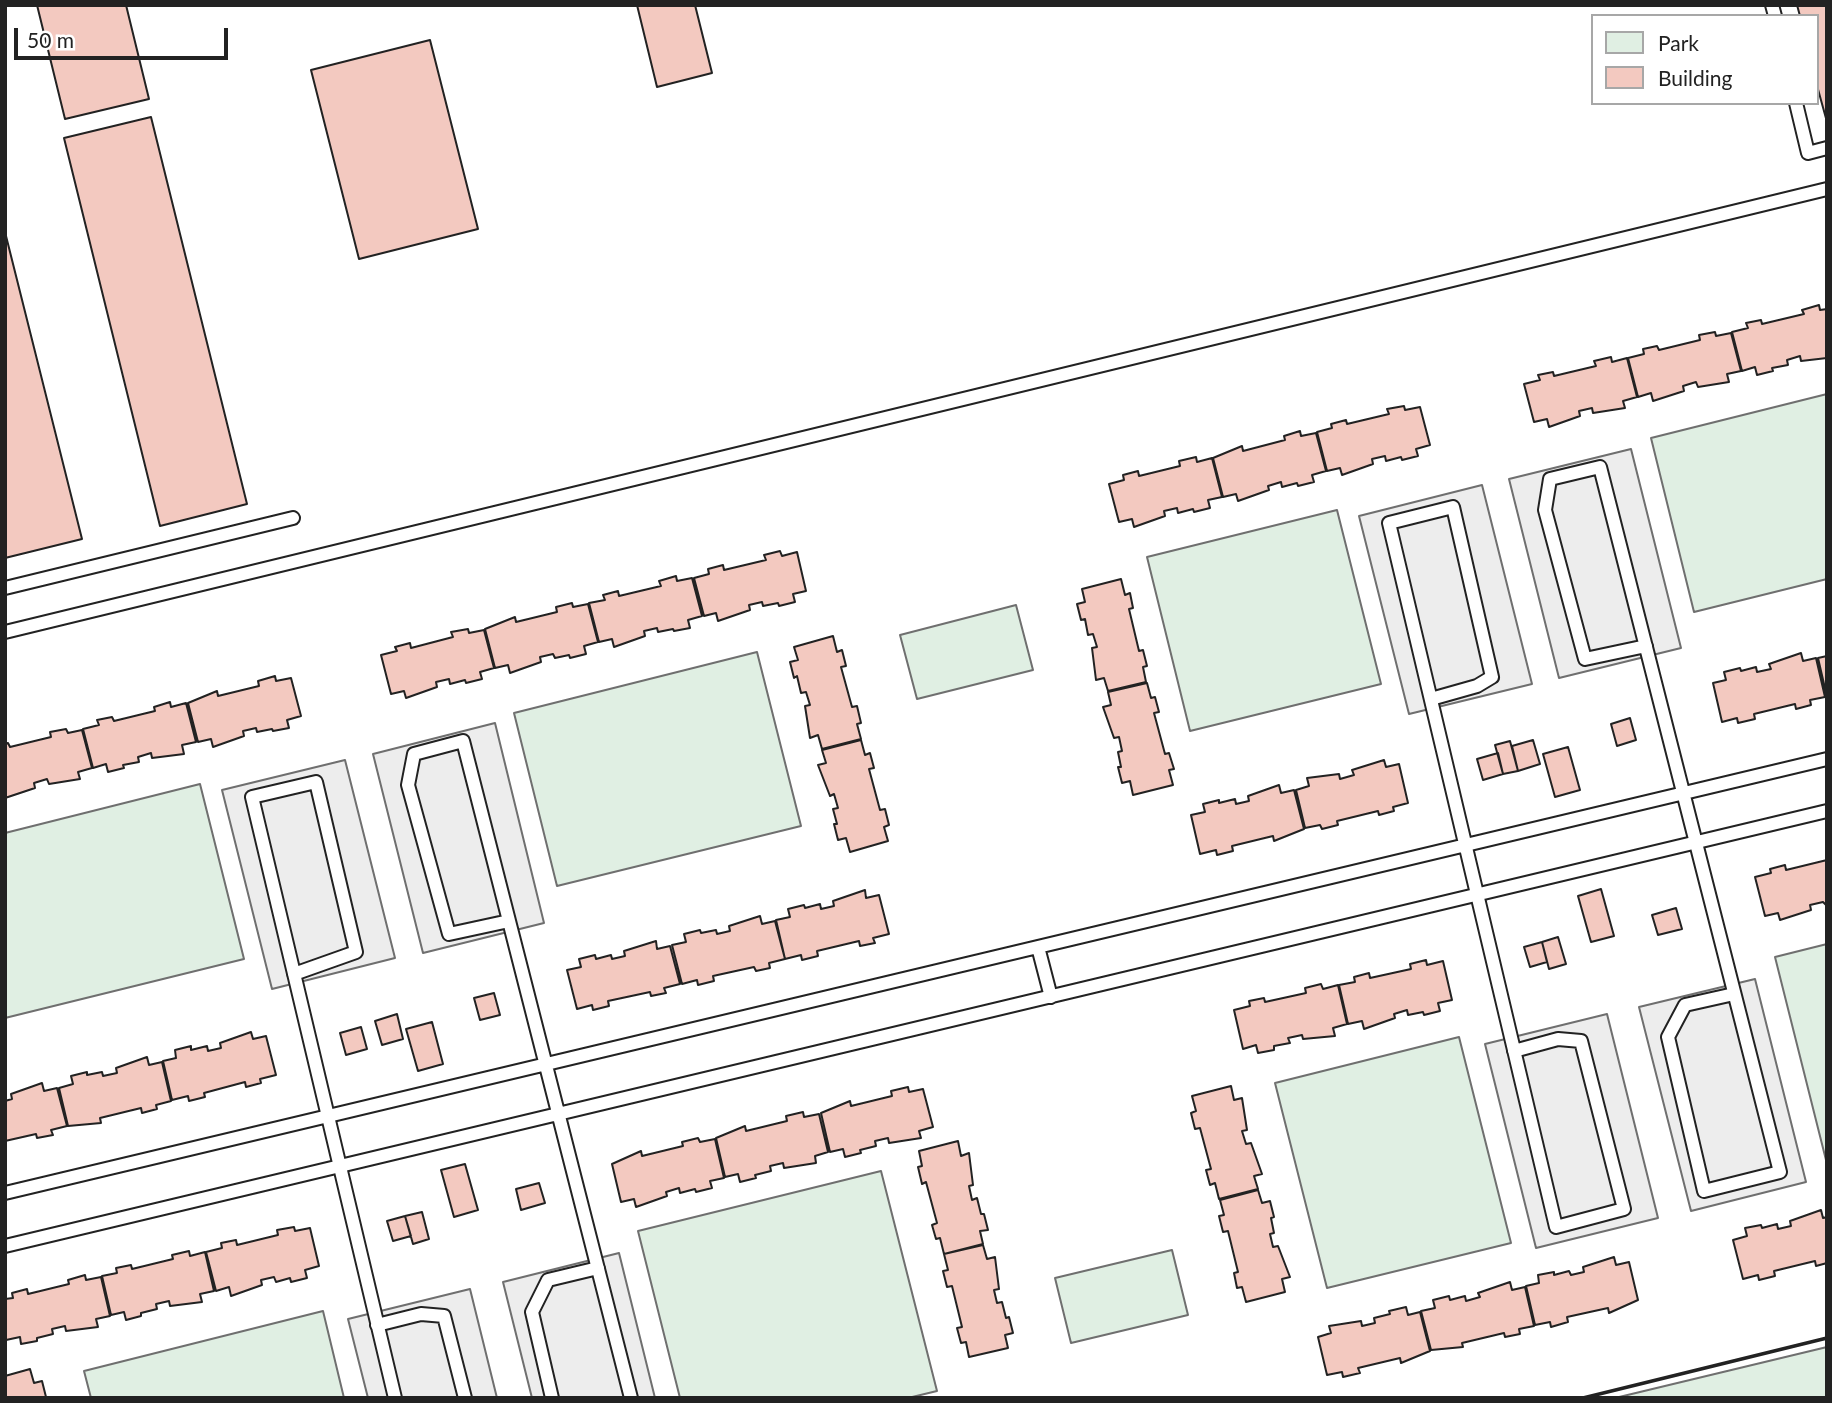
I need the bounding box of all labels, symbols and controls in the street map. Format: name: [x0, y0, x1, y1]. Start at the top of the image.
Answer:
scale bar: [18, 14, 231, 58]
legend: [1590, 14, 1818, 105]
text: 50 m: [27, 27, 74, 52]
text: Park: [1658, 30, 1699, 55]
text: Building: [1658, 65, 1733, 90]

